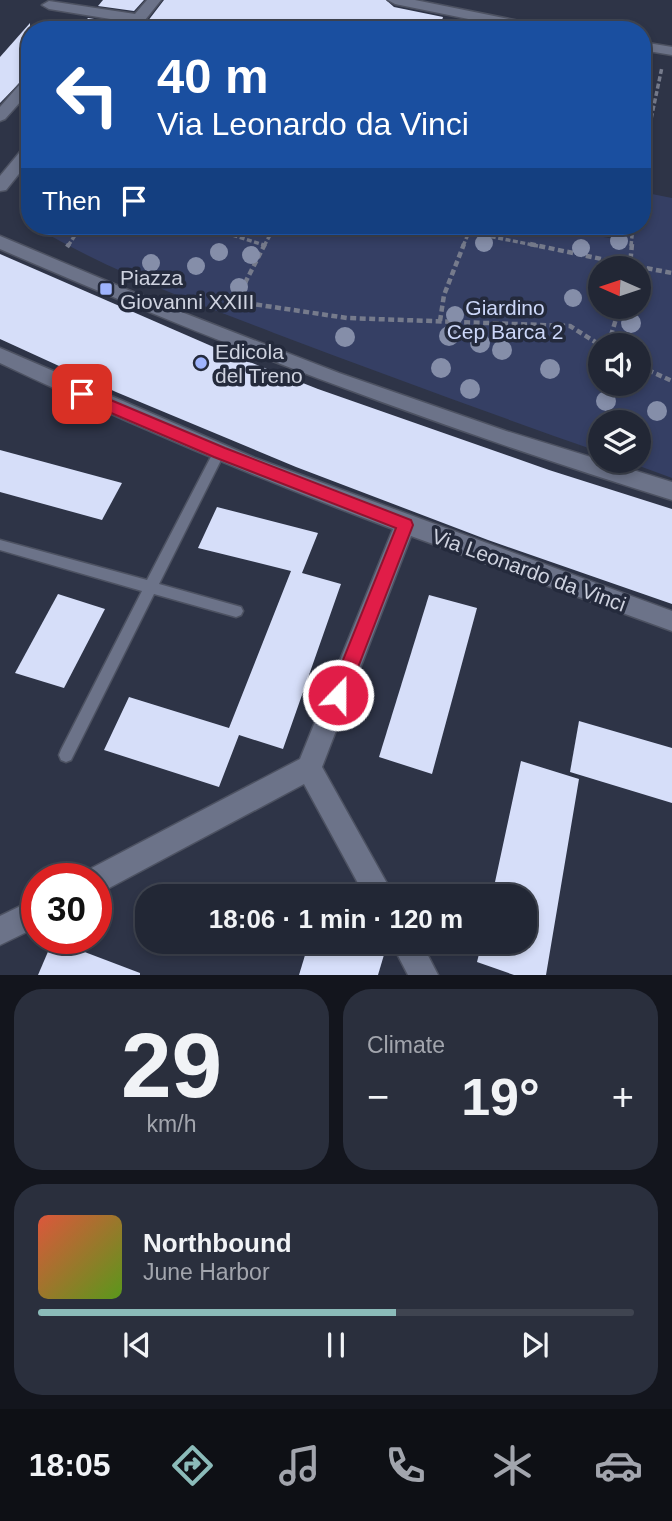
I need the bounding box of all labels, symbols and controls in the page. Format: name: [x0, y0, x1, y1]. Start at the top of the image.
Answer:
icon: left: [42, 49, 133, 140]
text: 40 m: [157, 49, 269, 103]
text: Via Leonardo da Vinci: [157, 106, 469, 142]
icon: arrive: [115, 182, 153, 220]
text: Then: [42, 186, 101, 216]
north arrow: [588, 256, 651, 318]
map controls: [588, 256, 651, 473]
place label: Piazza Giovanni XXIII: [120, 266, 254, 313]
marker: Piazza Giovanni XXIII: [98, 281, 114, 297]
park label: Giardino Cep Barca 2: [447, 296, 563, 343]
button: sound: [588, 333, 651, 396]
place label: Edicola del Treno: [215, 340, 303, 387]
marker: Edicola del Treno: [193, 355, 209, 371]
pin: [52, 364, 112, 424]
icon: arrive: [63, 375, 101, 413]
button: layers: [588, 410, 651, 473]
street label: Via Leonardo da Vinci: [429, 524, 629, 616]
position arrow: [301, 658, 375, 732]
speed limit sign: 30: [21, 863, 112, 954]
text: 18:06 · 1 min · 120 m: [209, 904, 463, 934]
text: 29: [121, 1015, 222, 1116]
text: Climate: [367, 1032, 445, 1058]
text: 19°: [461, 1068, 540, 1126]
text: −: [367, 1076, 389, 1118]
text: +: [612, 1076, 634, 1118]
text: km/h: [147, 1111, 196, 1137]
text: Northbound: [143, 1228, 292, 1258]
text: June Harbor: [143, 1259, 270, 1285]
icon: previous: [118, 1326, 156, 1364]
icon: pause: [317, 1326, 355, 1364]
icon: next: [516, 1326, 554, 1364]
icon: directions: [168, 1441, 217, 1490]
icon: music: [275, 1441, 324, 1490]
icon: phone: [381, 1441, 430, 1490]
icon: climate: [488, 1441, 537, 1490]
icon: car: [594, 1441, 643, 1490]
text: 18:05: [29, 1447, 111, 1483]

